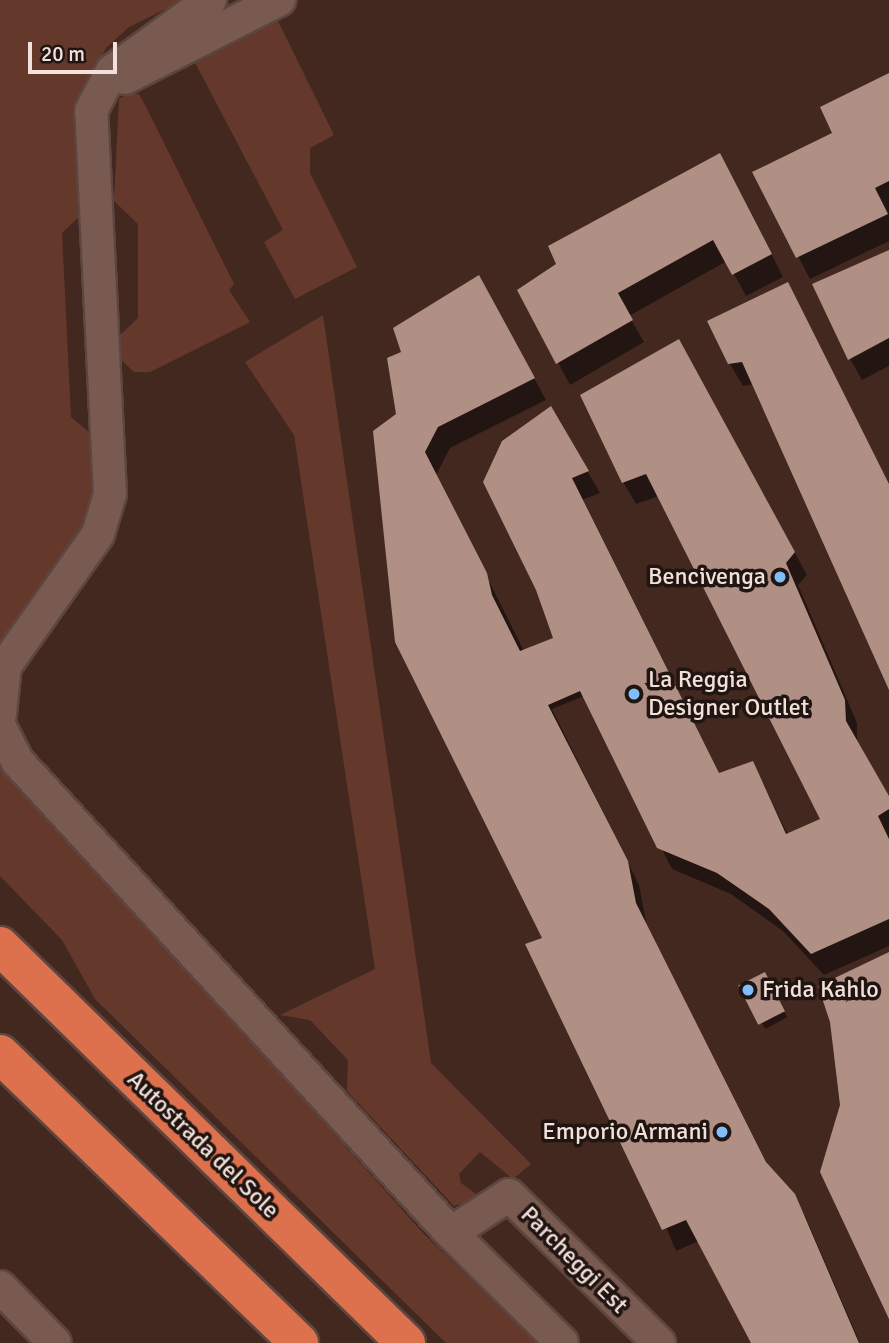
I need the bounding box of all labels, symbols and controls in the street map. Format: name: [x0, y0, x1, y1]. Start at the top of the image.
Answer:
scale bar: [32, 28, 121, 72]
text: 20 m: [41, 41, 85, 67]
place label: Bencivenga: [648, 563, 766, 591]
marker: Bencivenga: [772, 569, 788, 585]
place label: La Reggia Designer Outlet: [648, 666, 809, 722]
marker: La Reggia Designer Outlet: [626, 686, 642, 702]
place label: Frida Kahlo: [762, 976, 879, 1004]
marker: Frida Kahlo: [740, 982, 756, 998]
street label: Autostrada del Sole: [121, 1065, 285, 1225]
place label: Emporio Armani: [542, 1118, 708, 1146]
marker: Emporio Armani: [714, 1124, 730, 1140]
street label: Parcheggi Est: [514, 1200, 634, 1320]

